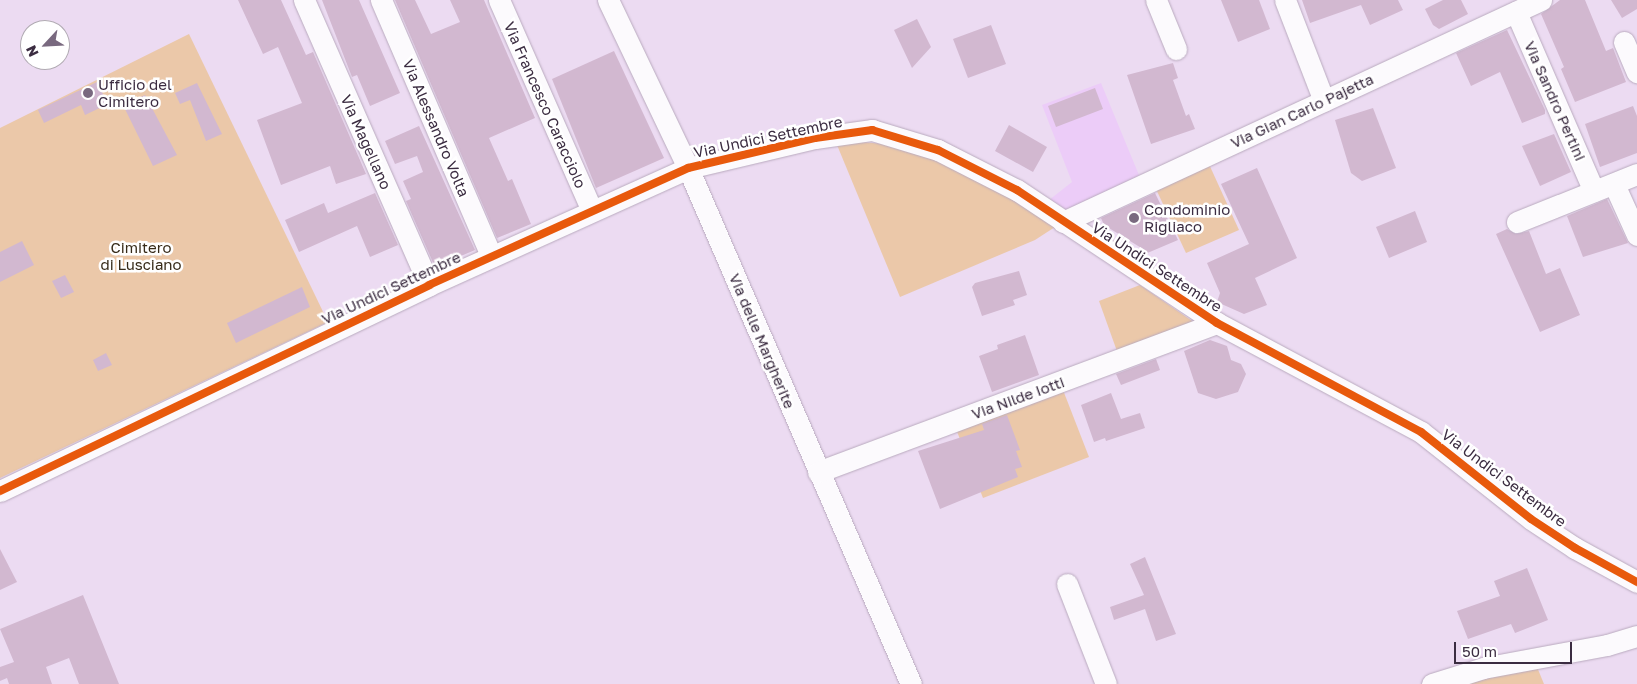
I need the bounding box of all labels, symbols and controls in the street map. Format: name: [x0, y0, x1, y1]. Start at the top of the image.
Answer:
street label: Via Francesco Caracciolo: [500, 19, 590, 191]
north arrow: [20, 20, 70, 70]
street label: Via Sandro Pertini: [1521, 38, 1589, 164]
text: N: [22, 43, 42, 60]
street label: Via Alessandro Volta: [399, 56, 473, 200]
street label: Via Gian Carlo Pajetta: [1228, 70, 1376, 152]
place label: Ufficio del Cimitero: [98, 75, 172, 110]
marker: Ufficio del Cimitero: [82, 87, 94, 99]
street label: Via Magellano: [337, 92, 395, 192]
street label: Via Undici Settembre: [692, 112, 844, 162]
place label: Condominio Rigliaco: [1144, 200, 1230, 235]
marker: Condominio Rigliaco: [1128, 212, 1140, 224]
street label: Via Undici Settembre: [1089, 218, 1225, 316]
park label: Cimitero di Lusciano: [100, 238, 182, 273]
street label: Via Undici Settembre: [319, 248, 463, 328]
street label: Via delle Margherite: [725, 271, 799, 411]
street label: Via Nilde Iotti: [969, 373, 1067, 423]
street label: Via Undici Settembre: [1438, 425, 1570, 531]
scale bar: [1457, 632, 1574, 664]
text: 50 m: [1462, 642, 1497, 660]

